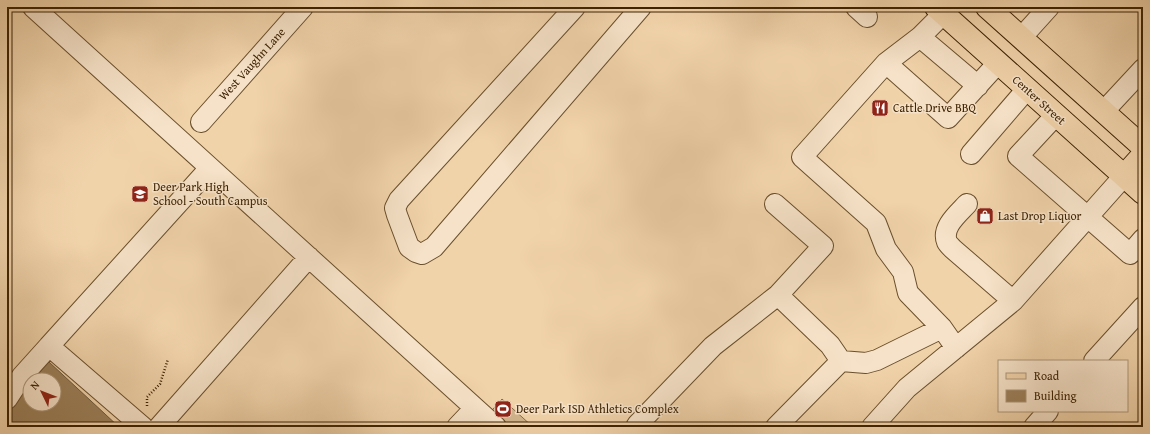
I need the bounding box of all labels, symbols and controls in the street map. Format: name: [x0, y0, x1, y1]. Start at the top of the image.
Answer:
street label: West Vaughn Lane: [214, 23, 289, 104]
street label: Center Street: [1009, 71, 1070, 129]
restaurant icon: Cattle Drive BBQ: [870, 98, 890, 118]
place label: Cattle Drive BBQ: [893, 99, 976, 116]
place label: Deer Park High School - South Campus: [153, 178, 268, 209]
school or university icon: Deer Park High School - South Campus: [130, 184, 150, 204]
shop icon: Last Drop Liquor: [975, 206, 995, 226]
place label: Last Drop Liquor: [998, 207, 1082, 224]
legend: [998, 360, 1128, 412]
text: Road: [1034, 367, 1060, 384]
north arrow: [22, 372, 62, 412]
text: N: [26, 377, 43, 393]
text: Building: [1034, 387, 1077, 404]
sports icon: Deer Park ISD Athletics Complex: [493, 399, 513, 419]
place label: Deer Park ISD Athletics Complex: [516, 400, 680, 417]

